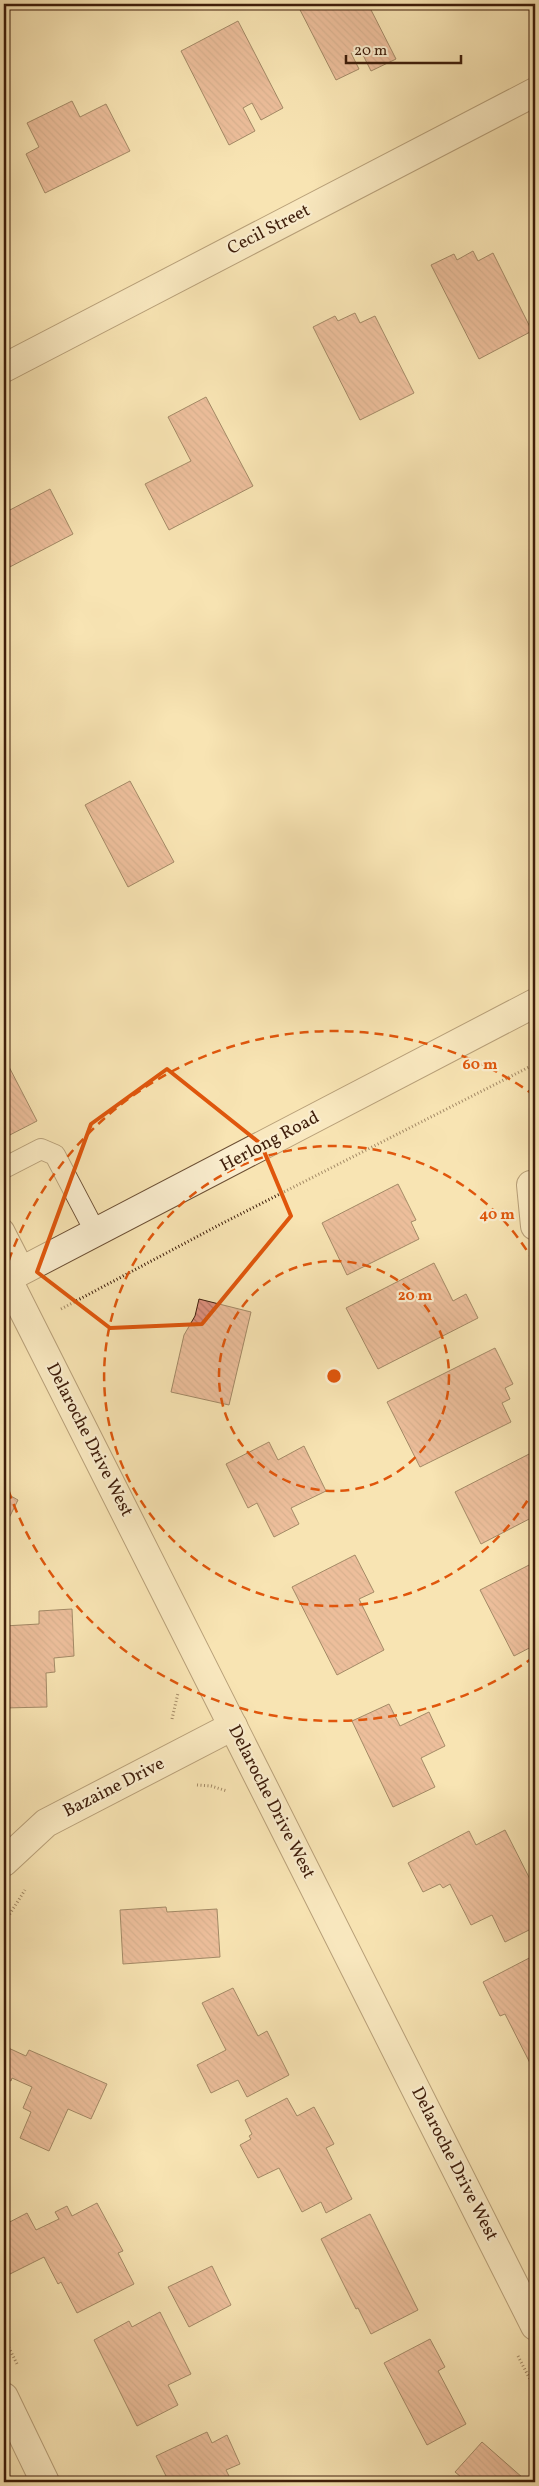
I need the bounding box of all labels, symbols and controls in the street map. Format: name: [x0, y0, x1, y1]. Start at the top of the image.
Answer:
scale bar: [346, 32, 462, 64]
text: 20 m: [354, 41, 387, 62]
street label: Cecil Street: [223, 198, 315, 262]
text: 60 m: [463, 1055, 498, 1076]
street label: Herlong Road: [216, 1105, 324, 1179]
text: 40 m: [479, 1205, 515, 1226]
text: 20 m: [398, 1286, 433, 1307]
street label: Delaroche Drive West: [39, 1359, 139, 1521]
centre of rings: [325, 1367, 343, 1385]
street label: Delaroche Drive West: [221, 1721, 321, 1883]
street label: Bazaine Drive: [59, 1752, 169, 1824]
street label: Delaroche Drive West: [404, 2083, 504, 2245]

